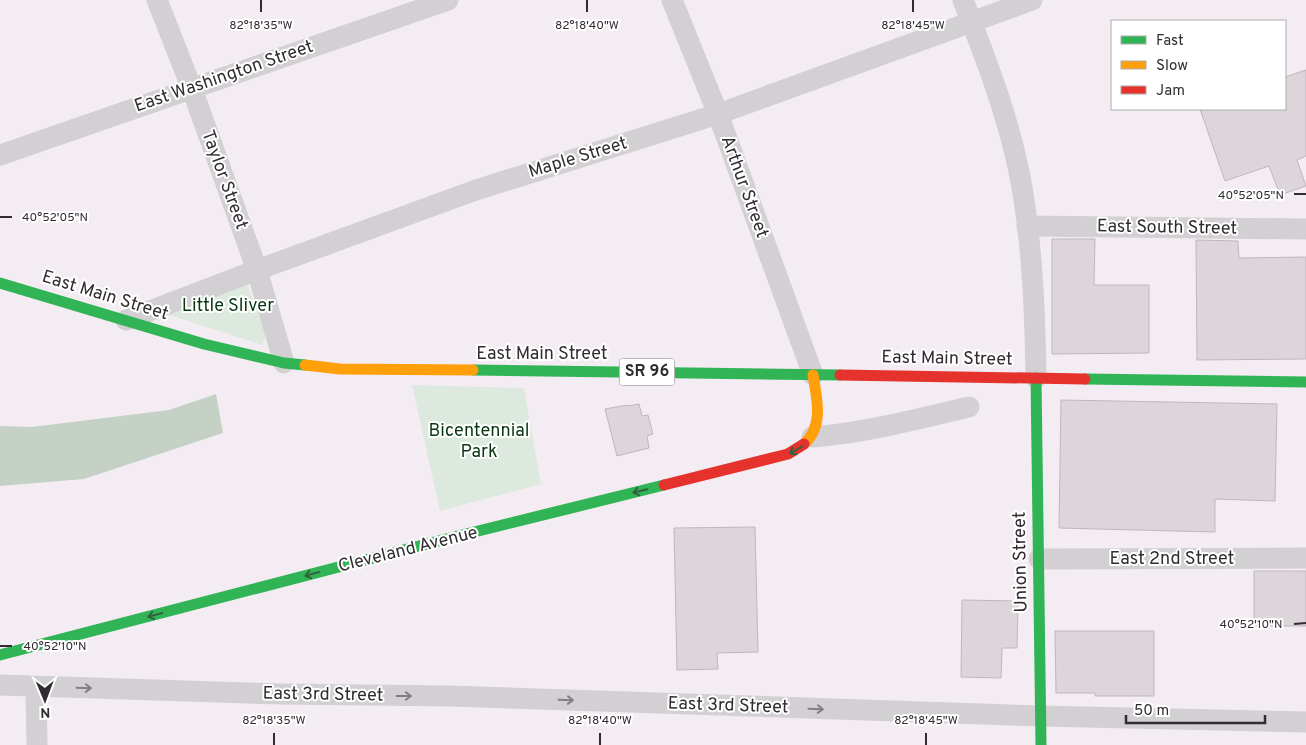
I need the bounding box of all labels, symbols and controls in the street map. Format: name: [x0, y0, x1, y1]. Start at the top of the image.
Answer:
text: 82°18'35"W: [229, 18, 293, 34]
text: 82°18'40"W: [555, 18, 619, 34]
text: 82°18'45"W: [881, 18, 945, 34]
legend: [1111, 20, 1286, 110]
text: Fast: [1156, 32, 1184, 51]
street label: East Washington Street: [132, 36, 316, 118]
text: Slow: [1156, 57, 1188, 76]
text: Jam: [1156, 82, 1185, 101]
street label: Taylor Street: [195, 127, 253, 233]
street label: Maple Street: [526, 132, 630, 184]
street label: Arthur Street: [715, 133, 773, 241]
text: 40°52'05"N: [1218, 188, 1284, 204]
text: 40°52'05"N: [22, 210, 88, 226]
street label: East South Street: [1097, 215, 1237, 241]
street label: East Main Street: [39, 266, 171, 326]
park label: Little Sliver: [182, 295, 274, 318]
street label: East Main Street: [476, 343, 608, 366]
street label: East Main Street: [881, 346, 1013, 372]
road number: SR 96: [620, 358, 674, 386]
park label: Bicentennial Park: [429, 420, 530, 464]
one-way arrow: [790, 445, 804, 455]
one-way arrow: [632, 487, 648, 496]
street label: Union Street: [1009, 511, 1033, 613]
street label: Cleveland Avenue: [336, 522, 480, 578]
street label: East 2nd Street: [1110, 548, 1234, 571]
one-way arrow: [305, 570, 321, 579]
one-way arrow: [148, 611, 164, 620]
text: 40°52'10"N: [1220, 617, 1282, 633]
text: 40°52'10"N: [24, 639, 86, 655]
north arrow: [20, 675, 70, 725]
street label: East 3rd Street: [262, 682, 384, 708]
one-way arrow: [75, 684, 91, 693]
one-way arrow: [395, 691, 411, 701]
street label: East 3rd Street: [667, 692, 789, 720]
scale bar: [1126, 692, 1265, 724]
one-way arrow: [558, 695, 574, 705]
text: 50 m: [1134, 702, 1169, 721]
text: N: [40, 703, 50, 720]
one-way arrow: [808, 704, 824, 713]
text: 82°18'35"W: [242, 713, 306, 729]
text: 82°18'40"W: [568, 713, 632, 729]
text: 82°18'45"W: [894, 713, 958, 729]

